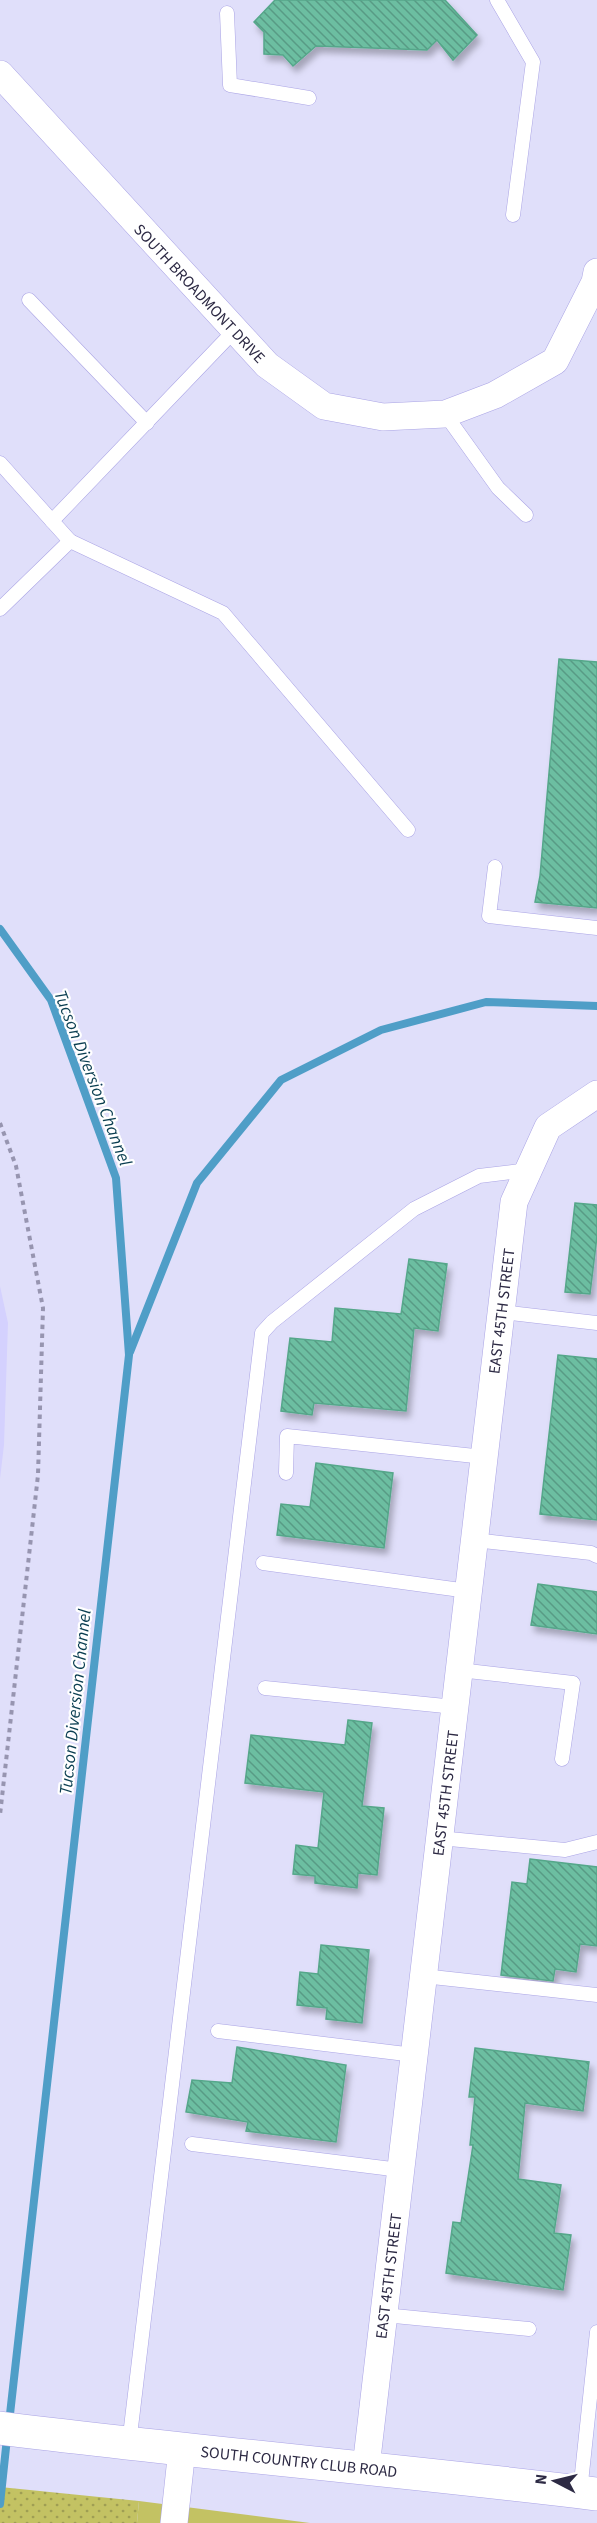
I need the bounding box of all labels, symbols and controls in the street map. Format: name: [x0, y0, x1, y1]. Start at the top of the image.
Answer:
street label: SOUTH BROADMONT DRIVE: [129, 219, 270, 368]
water label: Tucson Diversion Channel: [47, 987, 138, 1170]
street label: EAST 45TH STREET: [483, 1247, 521, 1375]
water label: Tucson Diversion Channel: [53, 1607, 98, 1796]
street label: EAST 45TH STREET: [427, 1729, 465, 1857]
street label: EAST 45TH STREET: [370, 2212, 408, 2340]
street label: SOUTH COUNTRY CLUB ROAD: [199, 2441, 398, 2483]
north arrow: [525, 2451, 585, 2511]
text: N: [530, 2473, 553, 2486]

